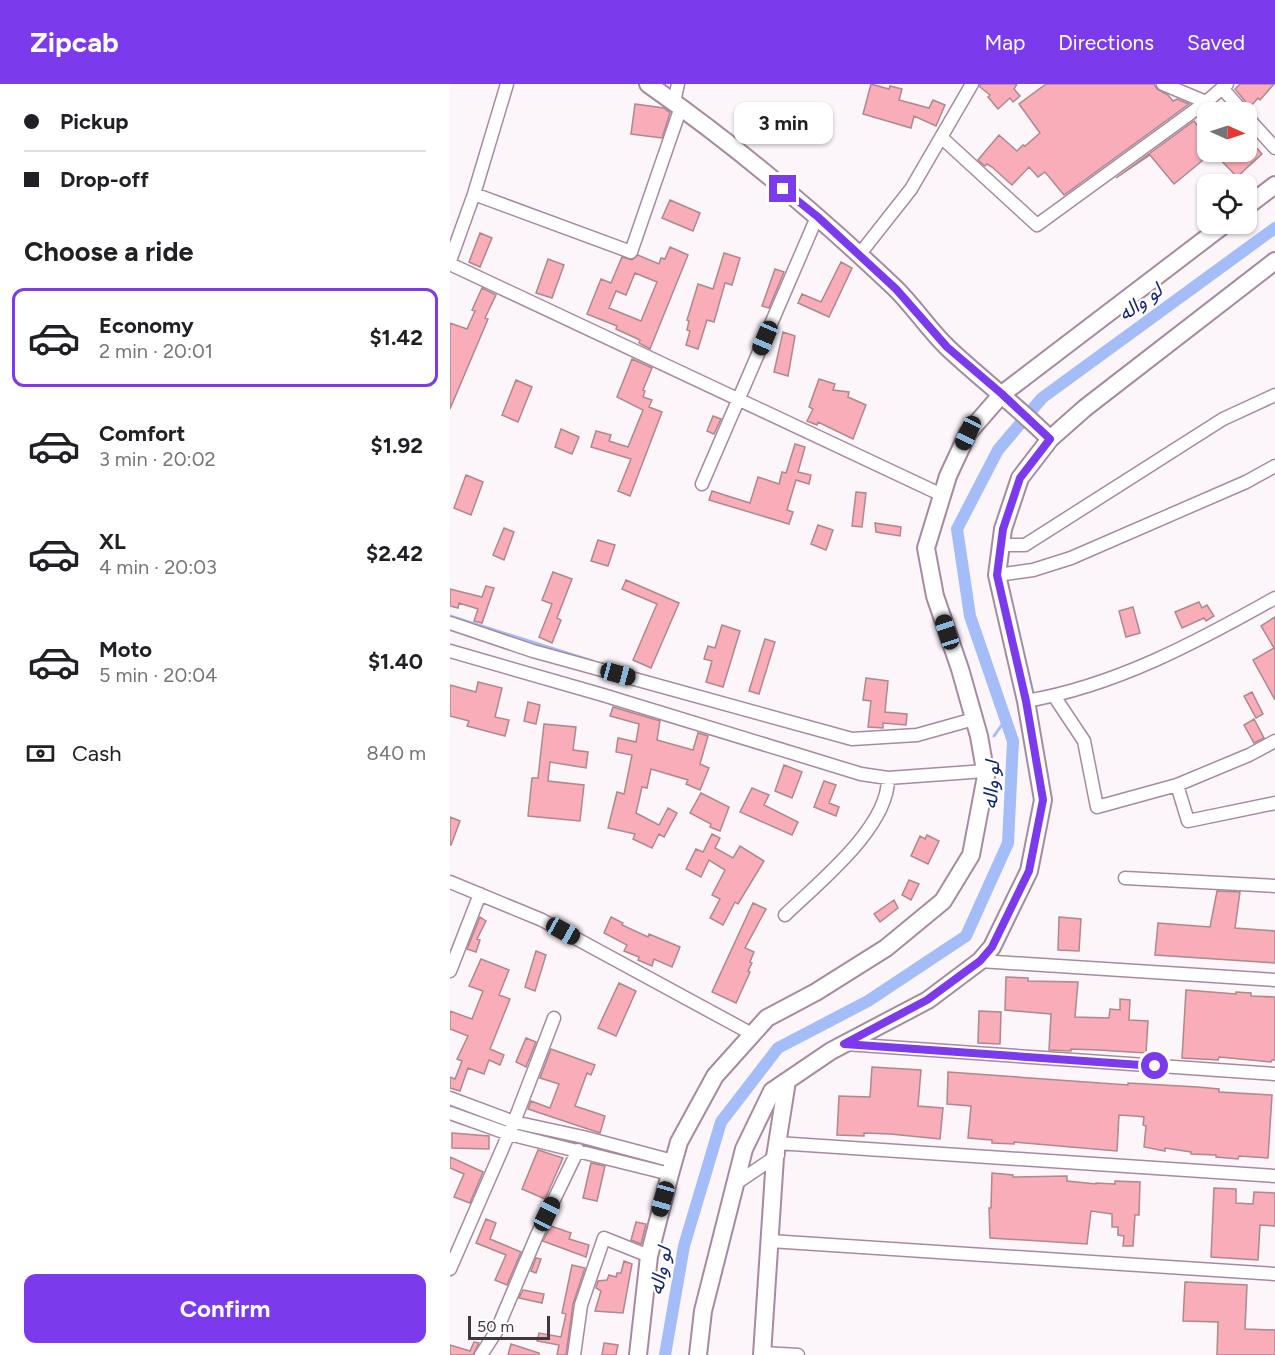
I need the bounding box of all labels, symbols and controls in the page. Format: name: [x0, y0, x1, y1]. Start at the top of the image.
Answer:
text: Zipcab: [30, 25, 119, 59]
text: Map: [984, 30, 1025, 55]
text: Directions: [1058, 30, 1154, 55]
text: Saved: [1187, 30, 1245, 55]
callout: 3 min: [734, 102, 832, 144]
north arrow: [1197, 102, 1257, 162]
map controls: [1197, 102, 1257, 234]
text: Pickup: [60, 108, 129, 135]
text: 3 min: [759, 111, 808, 135]
text: Drop-off: [60, 166, 149, 193]
button: locate: [1197, 174, 1257, 234]
route end: [769, 175, 796, 202]
text: Choose a ride: [24, 235, 193, 268]
water label: لو واله: [1113, 276, 1169, 326]
icon: car: [27, 311, 81, 365]
text: Economy: [99, 312, 194, 339]
car: [750, 318, 780, 358]
text: $1.42: [369, 324, 423, 351]
text: 2 min · 20:01: [99, 339, 213, 363]
car: [952, 413, 984, 453]
icon: car: [27, 419, 81, 473]
text: Comfort: [99, 420, 185, 447]
text: $1.92: [371, 432, 423, 459]
text: 3 min · 20:02: [99, 447, 216, 471]
icon: car: [27, 527, 81, 581]
text: XL: [99, 528, 126, 555]
text: $2.42: [366, 540, 423, 567]
text: 4 min · 20:03: [99, 555, 217, 579]
car: [933, 612, 961, 652]
icon: car: [27, 635, 81, 689]
text: Moto: [99, 636, 152, 663]
text: $1.40: [368, 648, 423, 675]
car: [598, 661, 638, 687]
text: 5 min · 20:04: [99, 663, 218, 687]
icon: cash: [24, 737, 57, 770]
text: Cash: [72, 740, 122, 767]
text: 840 m: [367, 741, 426, 765]
water label: لو واله: [978, 758, 1004, 810]
car: [543, 914, 583, 948]
route start: [1141, 1052, 1168, 1079]
car: [649, 1179, 677, 1219]
car: [531, 1194, 563, 1234]
water label: لو واله: [644, 1242, 677, 1297]
button: Confirm: [24, 1274, 426, 1343]
scale bar: [468, 1313, 550, 1340]
text: 50 m: [477, 1317, 514, 1336]

